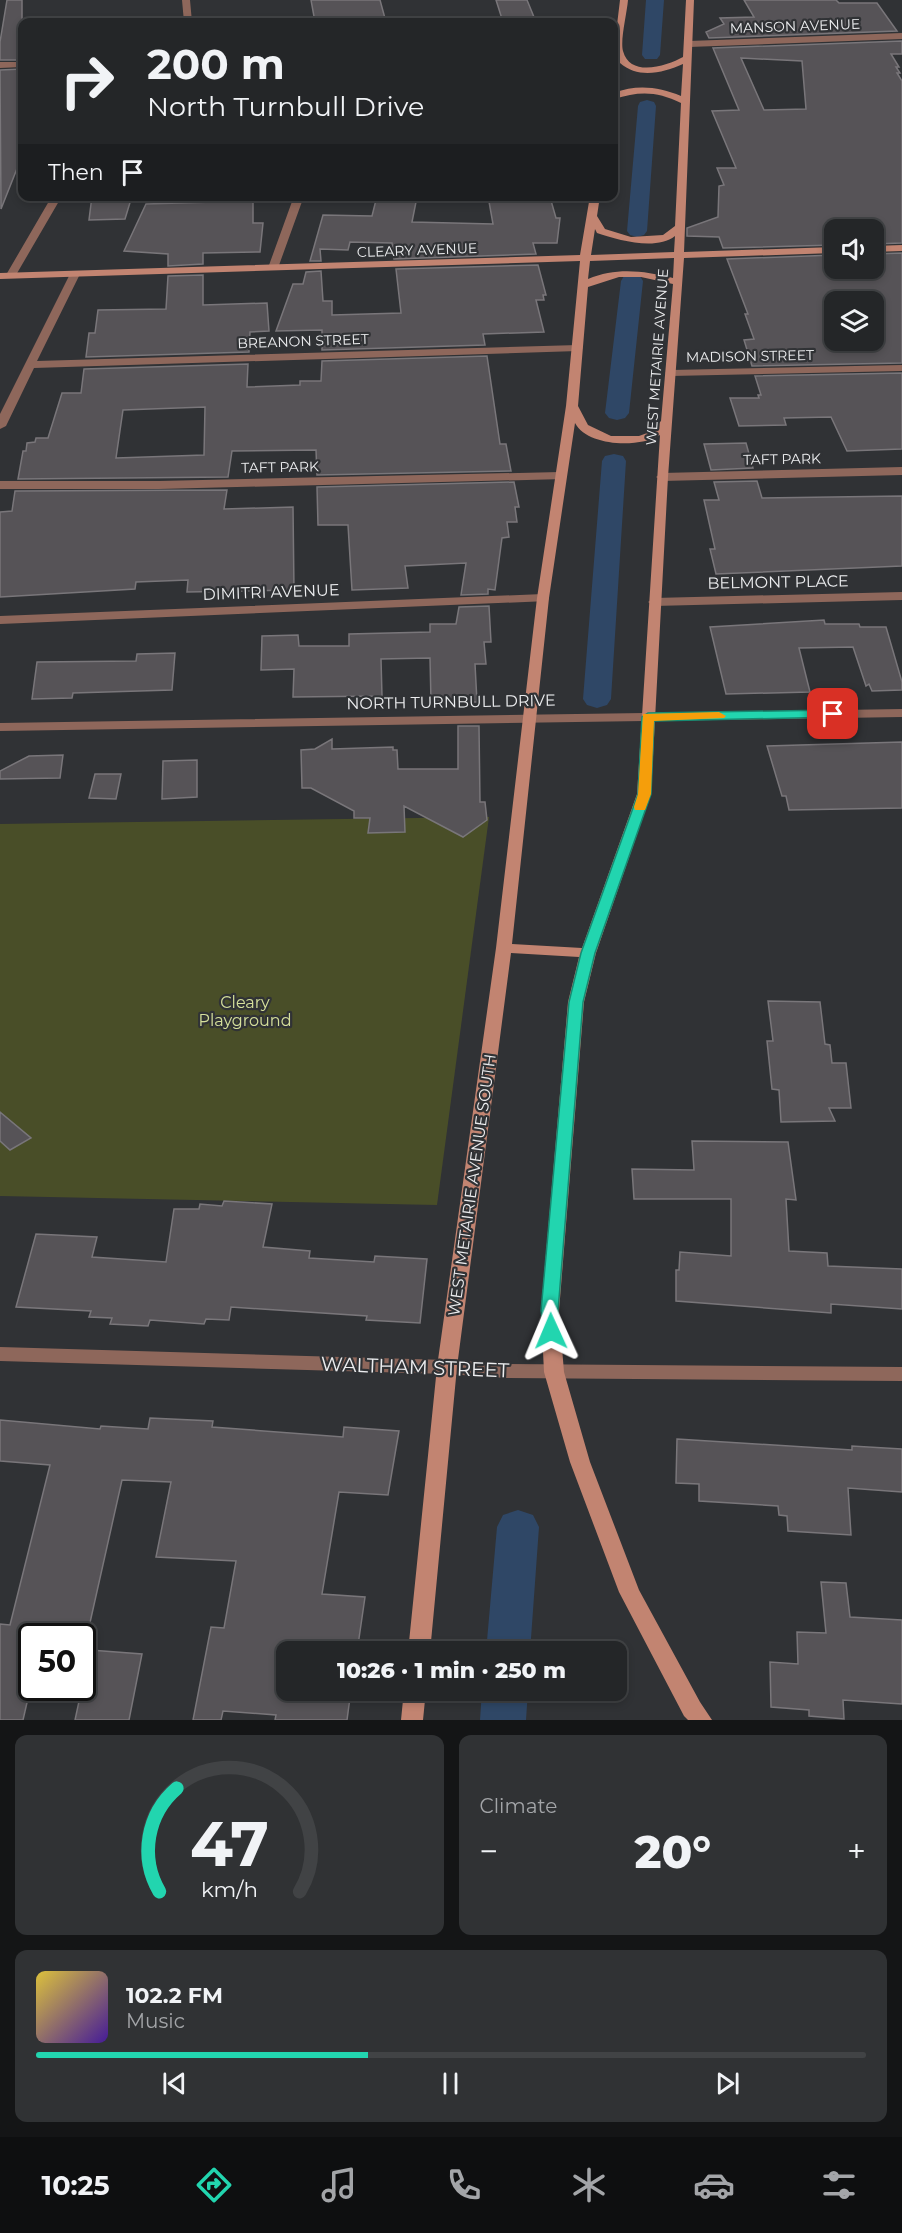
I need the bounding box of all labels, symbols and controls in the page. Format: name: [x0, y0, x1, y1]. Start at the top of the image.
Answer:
street label: MANSON AVENUE: [729, 15, 861, 37]
text: 200 m: [147, 38, 285, 90]
icon: right: [48, 42, 126, 120]
text: North Turnbull Drive: [147, 90, 424, 123]
icon: arrive: [116, 156, 149, 189]
text: Then: [48, 159, 104, 186]
map controls: [824, 219, 884, 351]
button: sound: [824, 219, 884, 279]
street label: CLEARY AVENUE: [357, 239, 477, 261]
street label: WEST METAIRIE AVENUE: [642, 268, 672, 446]
button: layers: [824, 291, 884, 351]
street label: BREANON STREET: [237, 330, 369, 352]
street label: MADISON STREET: [686, 346, 814, 366]
street label: TAFT PARK: [743, 449, 821, 469]
street label: TAFT PARK: [241, 457, 319, 477]
street label: BELMONT PLACE: [707, 571, 849, 593]
street label: DIMITRI AVENUE: [202, 580, 340, 604]
pin: [807, 688, 858, 739]
street label: NORTH TURNBULL DRIVE: [346, 691, 556, 713]
icon: arrive: [816, 697, 849, 730]
park label: Cleary Playground: [199, 993, 291, 1030]
street label: WEST METAIRIE AVENUE SOUTH: [444, 1053, 500, 1317]
position arrow: [519, 1299, 583, 1363]
street label: WALTHAM STREET: [320, 1352, 510, 1382]
speed limit sign: 50: [18, 1623, 96, 1701]
text: 10:26 · 1 min · 250 m: [337, 1657, 566, 1684]
text: Climate: [480, 1794, 557, 1818]
text: 47: [190, 1806, 269, 1882]
text: 20°: [634, 1824, 711, 1879]
text: −: [480, 1831, 498, 1871]
text: +: [847, 1831, 866, 1871]
text: km/h: [201, 1876, 258, 1902]
text: 102.2 FM: [126, 1982, 223, 2009]
text: Music: [126, 2009, 185, 2033]
icon: previous: [158, 2067, 191, 2100]
icon: pause: [434, 2067, 467, 2100]
icon: next: [711, 2067, 744, 2100]
icon: directions: [193, 2164, 235, 2206]
icon: music: [318, 2164, 360, 2206]
icon: phone: [443, 2164, 485, 2206]
icon: climate: [568, 2164, 610, 2206]
icon: car: [693, 2164, 735, 2206]
icon: filters: [818, 2164, 860, 2206]
text: 10:25: [42, 2169, 110, 2202]

